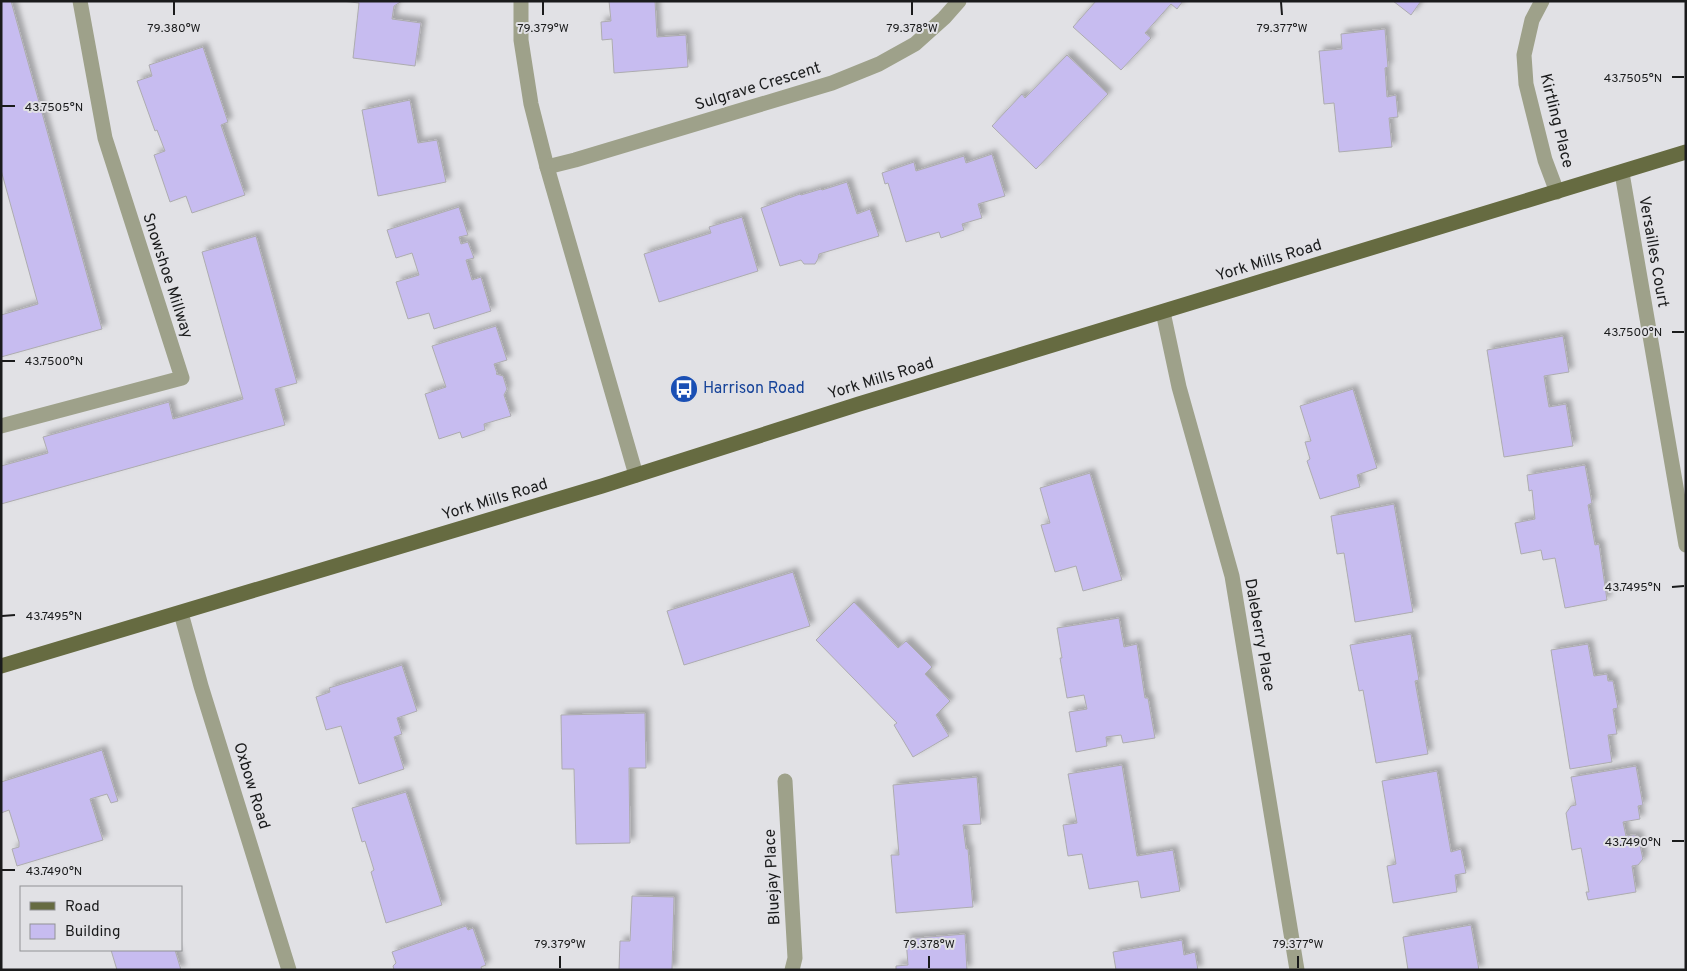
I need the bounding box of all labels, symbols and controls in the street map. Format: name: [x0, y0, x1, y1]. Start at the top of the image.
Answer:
text: 79.380°W: [147, 21, 201, 37]
text: 79.379°W: [517, 21, 569, 37]
text: 79.378°W: [886, 21, 938, 37]
text: 79.377°W: [1256, 21, 1308, 37]
street label: Sulgrave Crescent: [693, 58, 823, 116]
text: 43.7505°N: [1604, 71, 1662, 87]
street label: Kirtling Place: [1535, 72, 1577, 170]
text: 43.7505°N: [25, 100, 83, 116]
street label: Versailles Court: [1633, 195, 1673, 309]
street label: Snowshoe Millway: [137, 211, 197, 341]
street label: York Mills Road: [1214, 235, 1324, 287]
text: 43.7500°N: [1604, 325, 1662, 341]
street label: York Mills Road: [826, 353, 936, 405]
text: 43.7500°N: [25, 354, 83, 370]
bus stop icon: Harrison Road: [669, 374, 699, 404]
place label: Harrison Road: [703, 379, 805, 399]
street label: York Mills Road: [440, 474, 550, 526]
street label: Daleberry Place: [1239, 577, 1279, 693]
text: 43.7495°N: [1605, 580, 1661, 596]
text: 43.7495°N: [26, 609, 82, 625]
street label: Oxbow Road: [228, 740, 274, 832]
street label: Bluejay Place: [760, 828, 786, 926]
text: 43.7490°N: [1605, 835, 1661, 851]
text: 43.7490°N: [26, 864, 82, 880]
legend: [20, 886, 182, 951]
text: Road: [65, 898, 100, 917]
text: Building: [65, 923, 120, 942]
text: 79.379°W: [534, 937, 586, 953]
text: 79.378°W: [903, 937, 955, 953]
text: 79.377°W: [1272, 937, 1324, 953]

